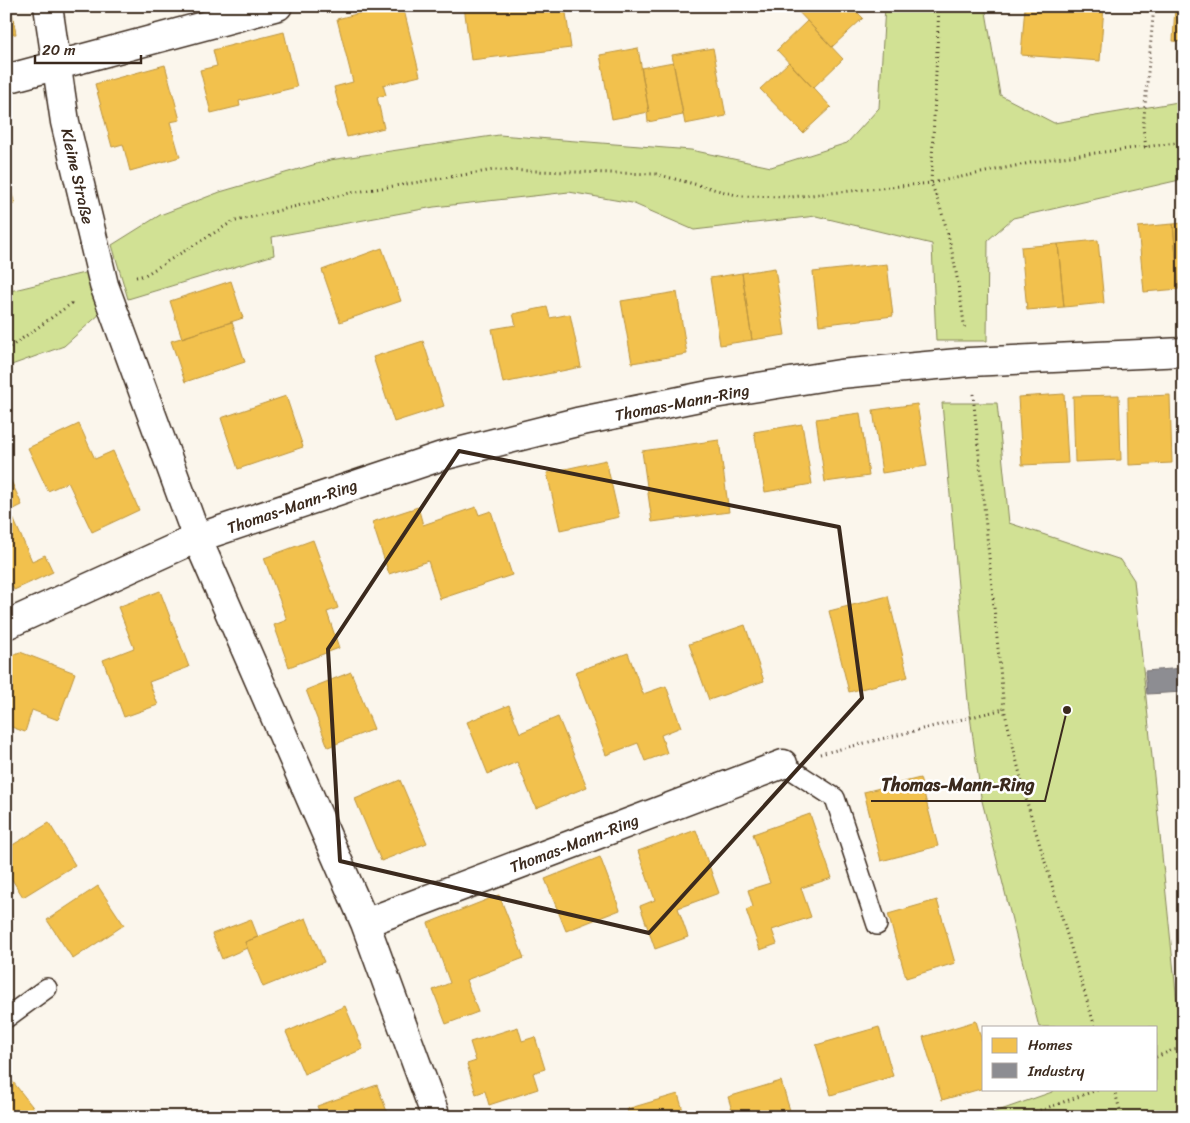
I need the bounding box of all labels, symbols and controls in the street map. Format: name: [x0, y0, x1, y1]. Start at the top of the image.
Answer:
scale bar: [35, 32, 141, 64]
text: 20 m: [42, 37, 76, 63]
street label: Kleine Straße: [52, 125, 103, 227]
street label: Thomas-Mann-Ring: [612, 375, 752, 430]
street label: Thomas-Mann-Ring: [223, 471, 361, 542]
callout: Thomas-Mann-Ring: [871, 768, 1045, 801]
text: Thomas-Mann-Ring: [881, 769, 1035, 801]
street label: Thomas-Mann-Ring: [505, 805, 643, 881]
legend: [982, 1026, 1158, 1090]
text: Homes: [1028, 1032, 1072, 1058]
text: Industry: [1027, 1058, 1085, 1084]

